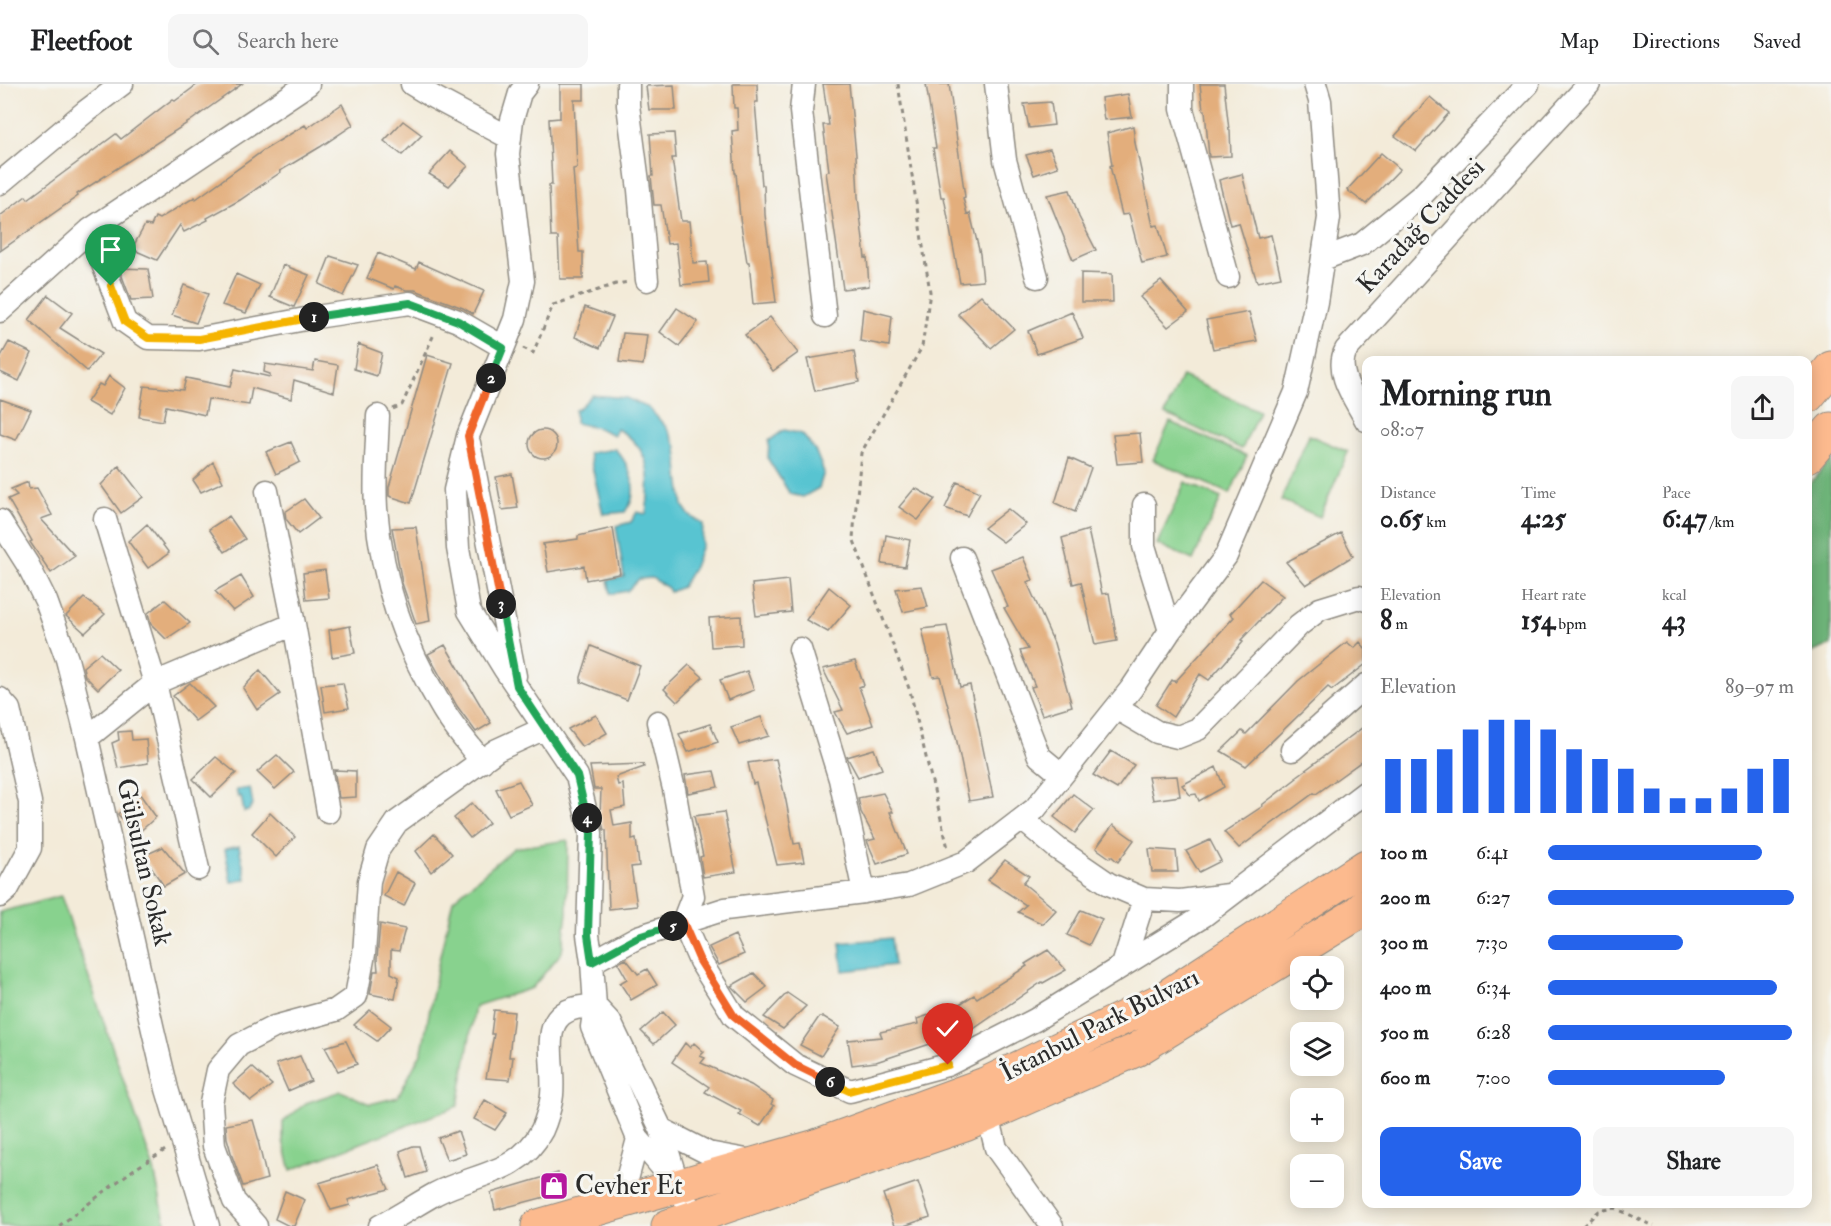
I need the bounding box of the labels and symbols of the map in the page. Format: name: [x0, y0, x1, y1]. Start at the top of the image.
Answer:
street label: Karadağ Caddesi: [1350, 152, 1492, 300]
pin: [85, 224, 136, 286]
pin: 1: [299, 302, 329, 332]
pin: 2: [476, 363, 506, 393]
pin: 3: [486, 589, 516, 619]
street label: Gülsultan Sokak: [109, 775, 179, 949]
pin: 4: [572, 803, 602, 833]
pin: 5: [658, 911, 688, 941]
street label: İstanbul Park Bulvarı: [995, 959, 1205, 1089]
pin: [922, 1003, 973, 1065]
pin: 6: [815, 1067, 845, 1097]
shop icon: Cevher Et: [538, 1170, 570, 1202]
place label: Cevher Et: [575, 1170, 683, 1202]

